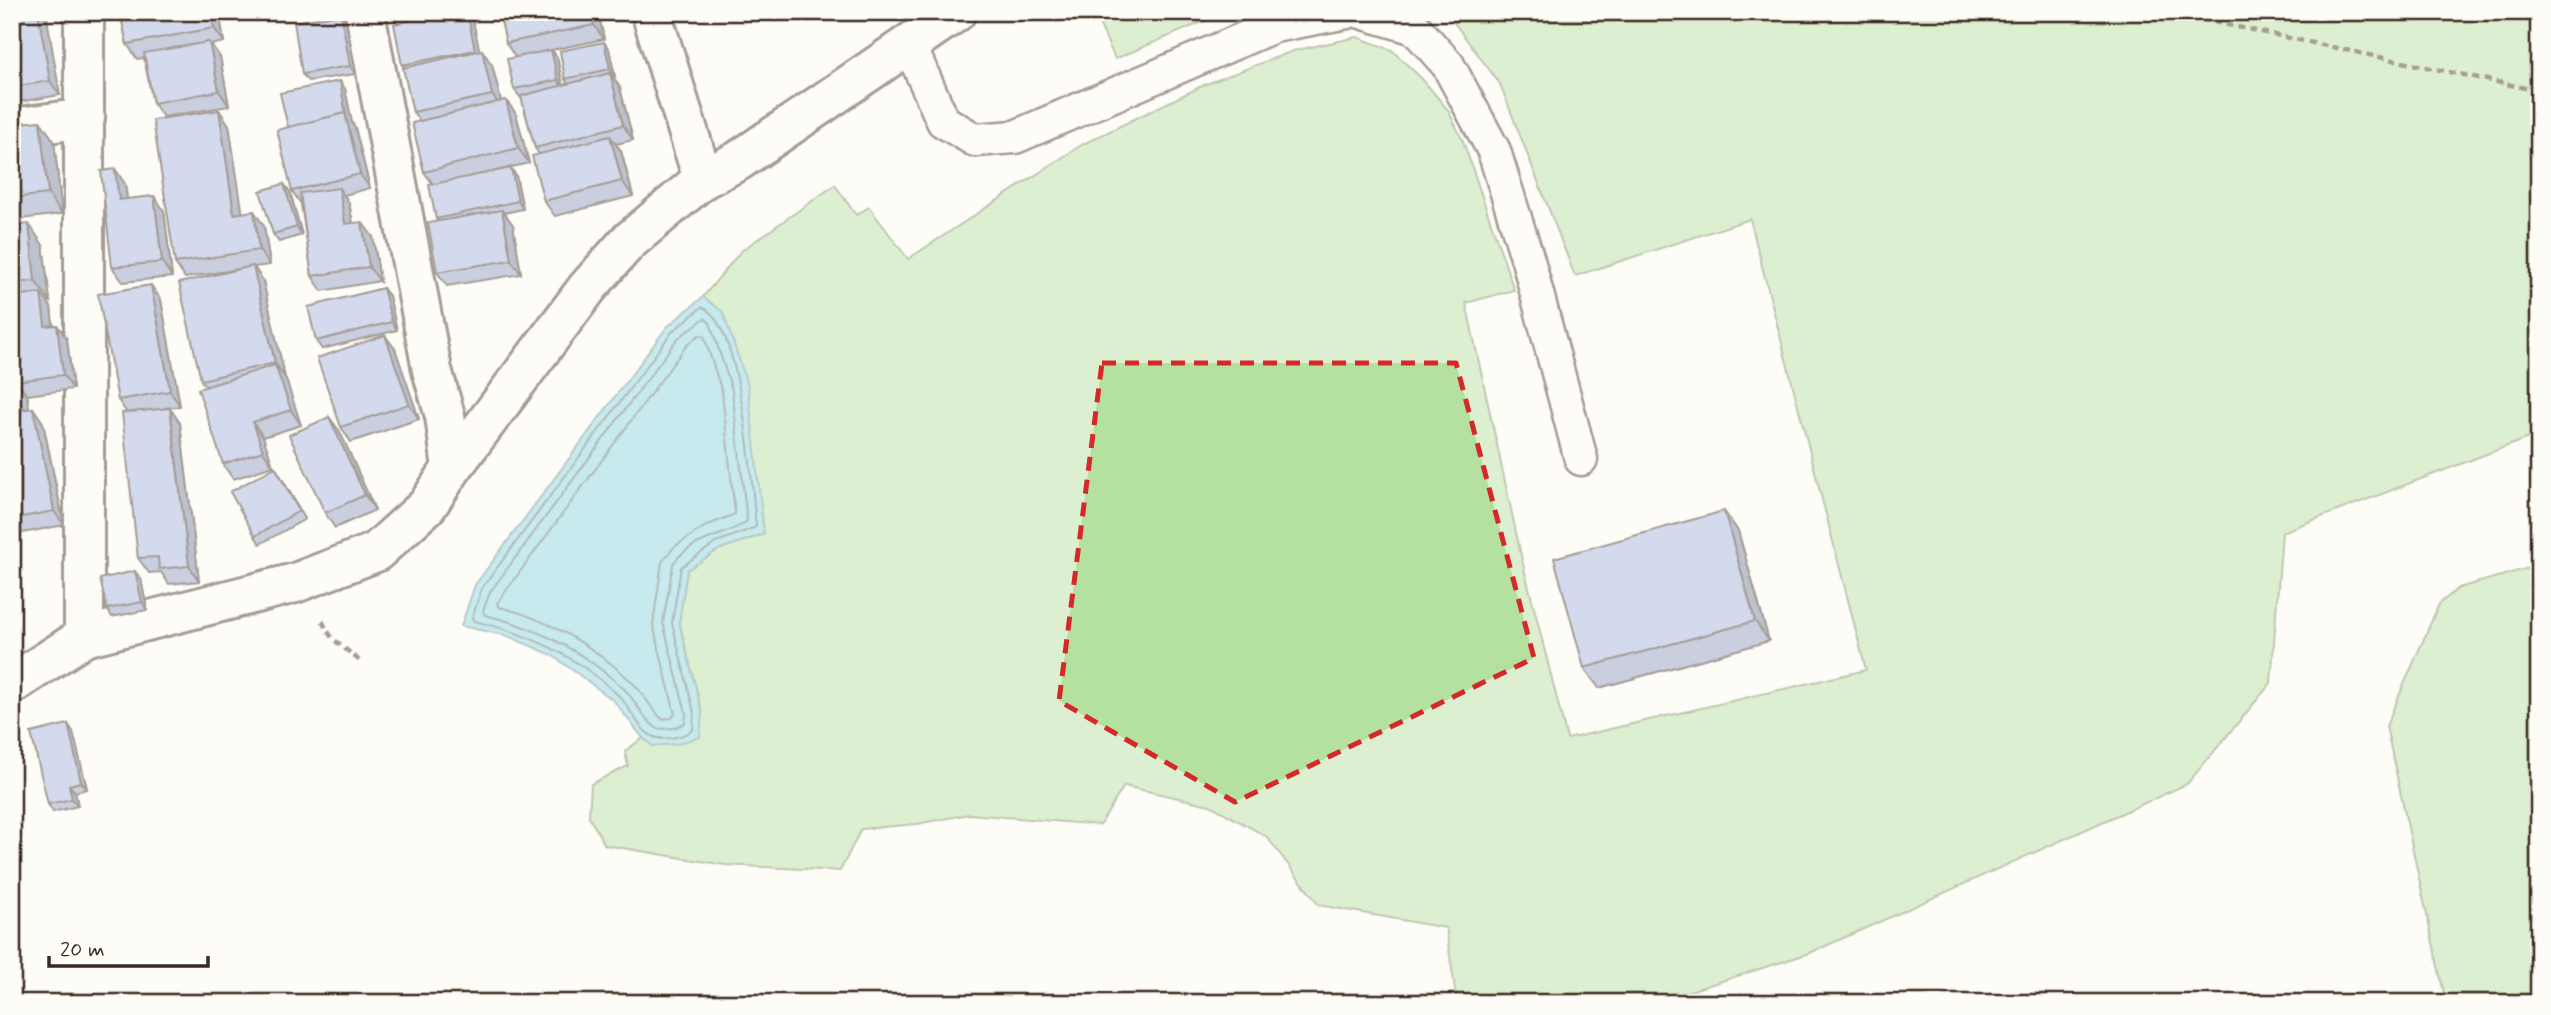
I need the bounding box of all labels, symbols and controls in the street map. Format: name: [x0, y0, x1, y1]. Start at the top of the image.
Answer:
scale bar: [49, 924, 208, 968]
text: 20 m: [60, 936, 105, 964]

